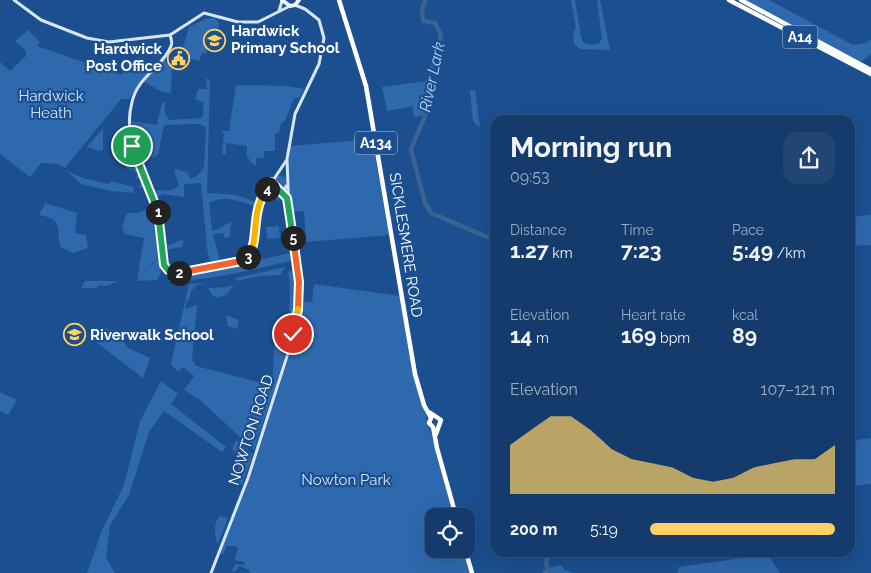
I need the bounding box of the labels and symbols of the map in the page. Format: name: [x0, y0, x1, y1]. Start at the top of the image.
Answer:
place label: Hardwick Primary School: [231, 22, 340, 57]
road number: A14: [782, 26, 818, 48]
school or university icon: Hardwick Primary School: [203, 28, 227, 52]
place label: Hardwick Post Office: [86, 40, 163, 75]
water label: River Lark: [415, 40, 449, 114]
public building icon: Hardwick Post Office: [166, 46, 190, 70]
park label: Hardwick Heath: [18, 87, 84, 122]
pin: [111, 125, 153, 167]
road number: A134: [355, 132, 397, 154]
street label: SICKLESMERE ROAD: [386, 171, 426, 319]
pin: 4: [254, 176, 280, 202]
pin: 1: [146, 200, 170, 224]
pin: 5: [280, 226, 306, 250]
pin: 3: [236, 244, 260, 270]
pin: 2: [166, 260, 192, 286]
pin: [272, 313, 314, 355]
school or university icon: Riverwalk School: [62, 323, 86, 347]
place label: Riverwalk School: [90, 326, 214, 344]
street label: NOWTON ROAD: [225, 372, 277, 488]
park label: Nowton Park: [301, 471, 391, 489]

